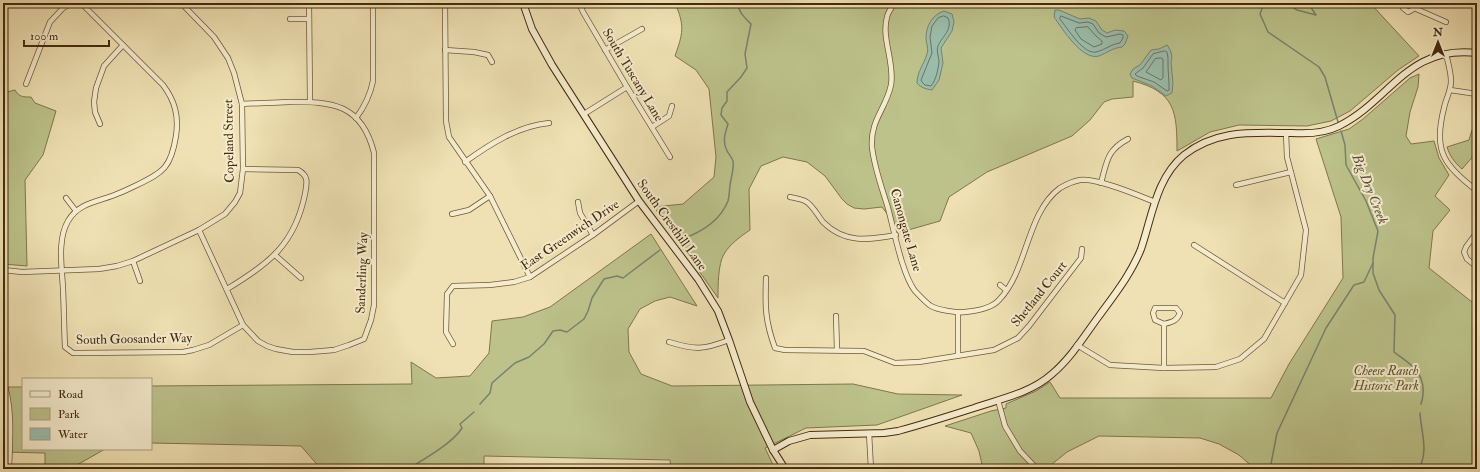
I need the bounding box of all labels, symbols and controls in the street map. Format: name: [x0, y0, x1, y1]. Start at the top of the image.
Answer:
scale bar: [24, 22, 109, 48]
north arrow: [1418, 22, 1458, 62]
street label: South Tuscany Lane: [598, 25, 667, 126]
text: N: [1432, 26, 1444, 39]
text: 100 m: [30, 29, 59, 44]
street label: Copeland Street: [220, 99, 239, 183]
water label: Big Dry Creek: [1348, 151, 1392, 227]
street label: South Cresthill Lane: [634, 176, 711, 274]
street label: Canongate Lane: [887, 187, 926, 274]
street label: East Greenwich Drive: [518, 196, 623, 274]
street label: Sanderling Way: [353, 232, 372, 314]
street label: Shetland Court: [1008, 258, 1070, 330]
street label: South Goosander Way: [76, 330, 193, 349]
park label: Cheese Ranch Historic Park: [1352, 363, 1419, 394]
legend: [22, 378, 152, 450]
text: Road: [58, 387, 83, 402]
text: Park: [58, 407, 80, 422]
text: Water: [57, 427, 88, 442]

